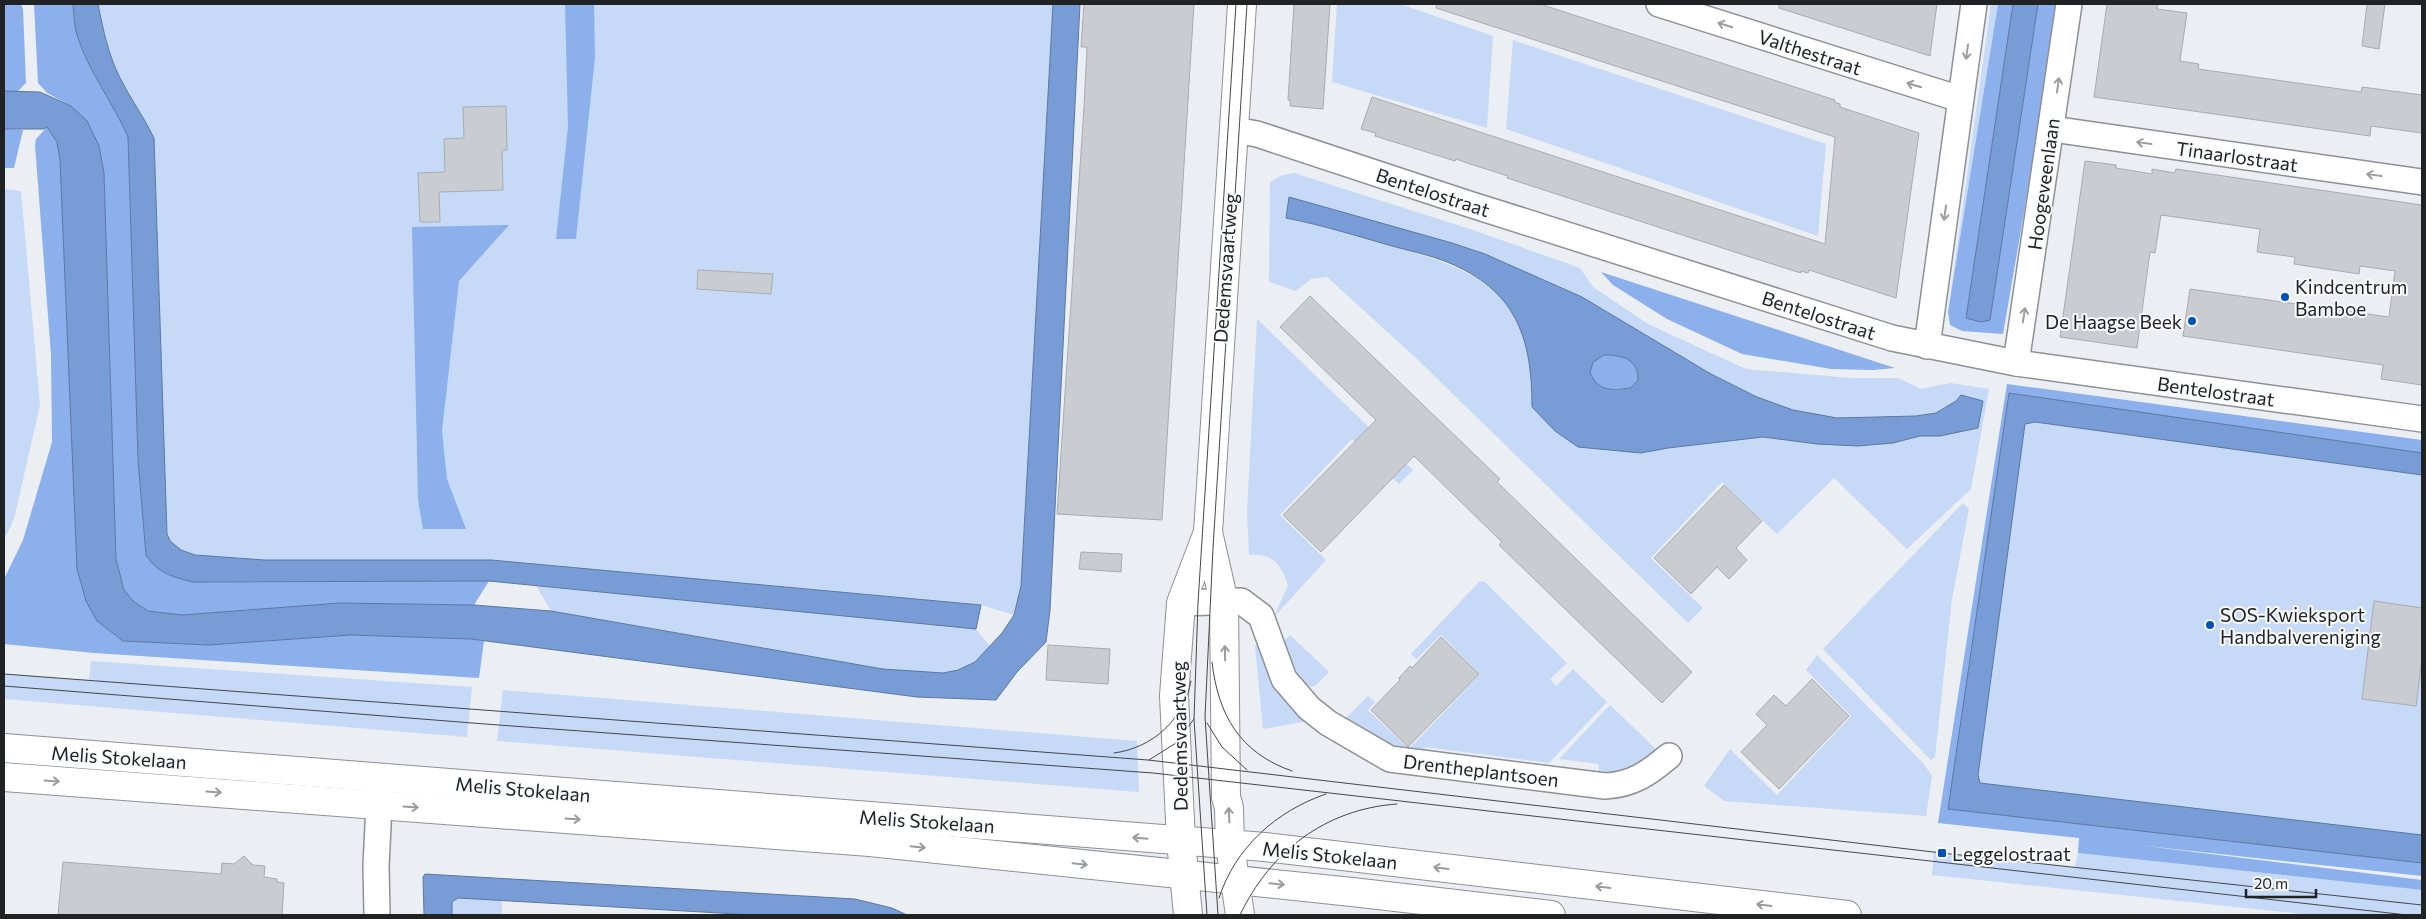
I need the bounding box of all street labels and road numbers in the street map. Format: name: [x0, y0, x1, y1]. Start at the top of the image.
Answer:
street label: Valthestraat: [1756, 25, 1865, 80]
street label: Hoogeveenlaan: [2022, 117, 2064, 251]
street label: Tinaarlostraat: [2175, 136, 2300, 176]
street label: Bentelostraat: [1373, 163, 1493, 221]
street label: Dedemsvaartweg: [1208, 192, 1242, 344]
street label: Bentelostraat: [1759, 286, 1879, 344]
street label: Bentelostraat: [2156, 371, 2276, 411]
street label: Dedemsvaartweg: [1166, 661, 1192, 811]
street label: Melis Stokelaan: [51, 741, 187, 773]
street label: Drentheplantsoen: [1402, 749, 1560, 791]
street label: Melis Stokelaan: [454, 772, 592, 806]
street label: Melis Stokelaan: [859, 805, 995, 837]
street label: Melis Stokelaan: [1261, 836, 1399, 874]

